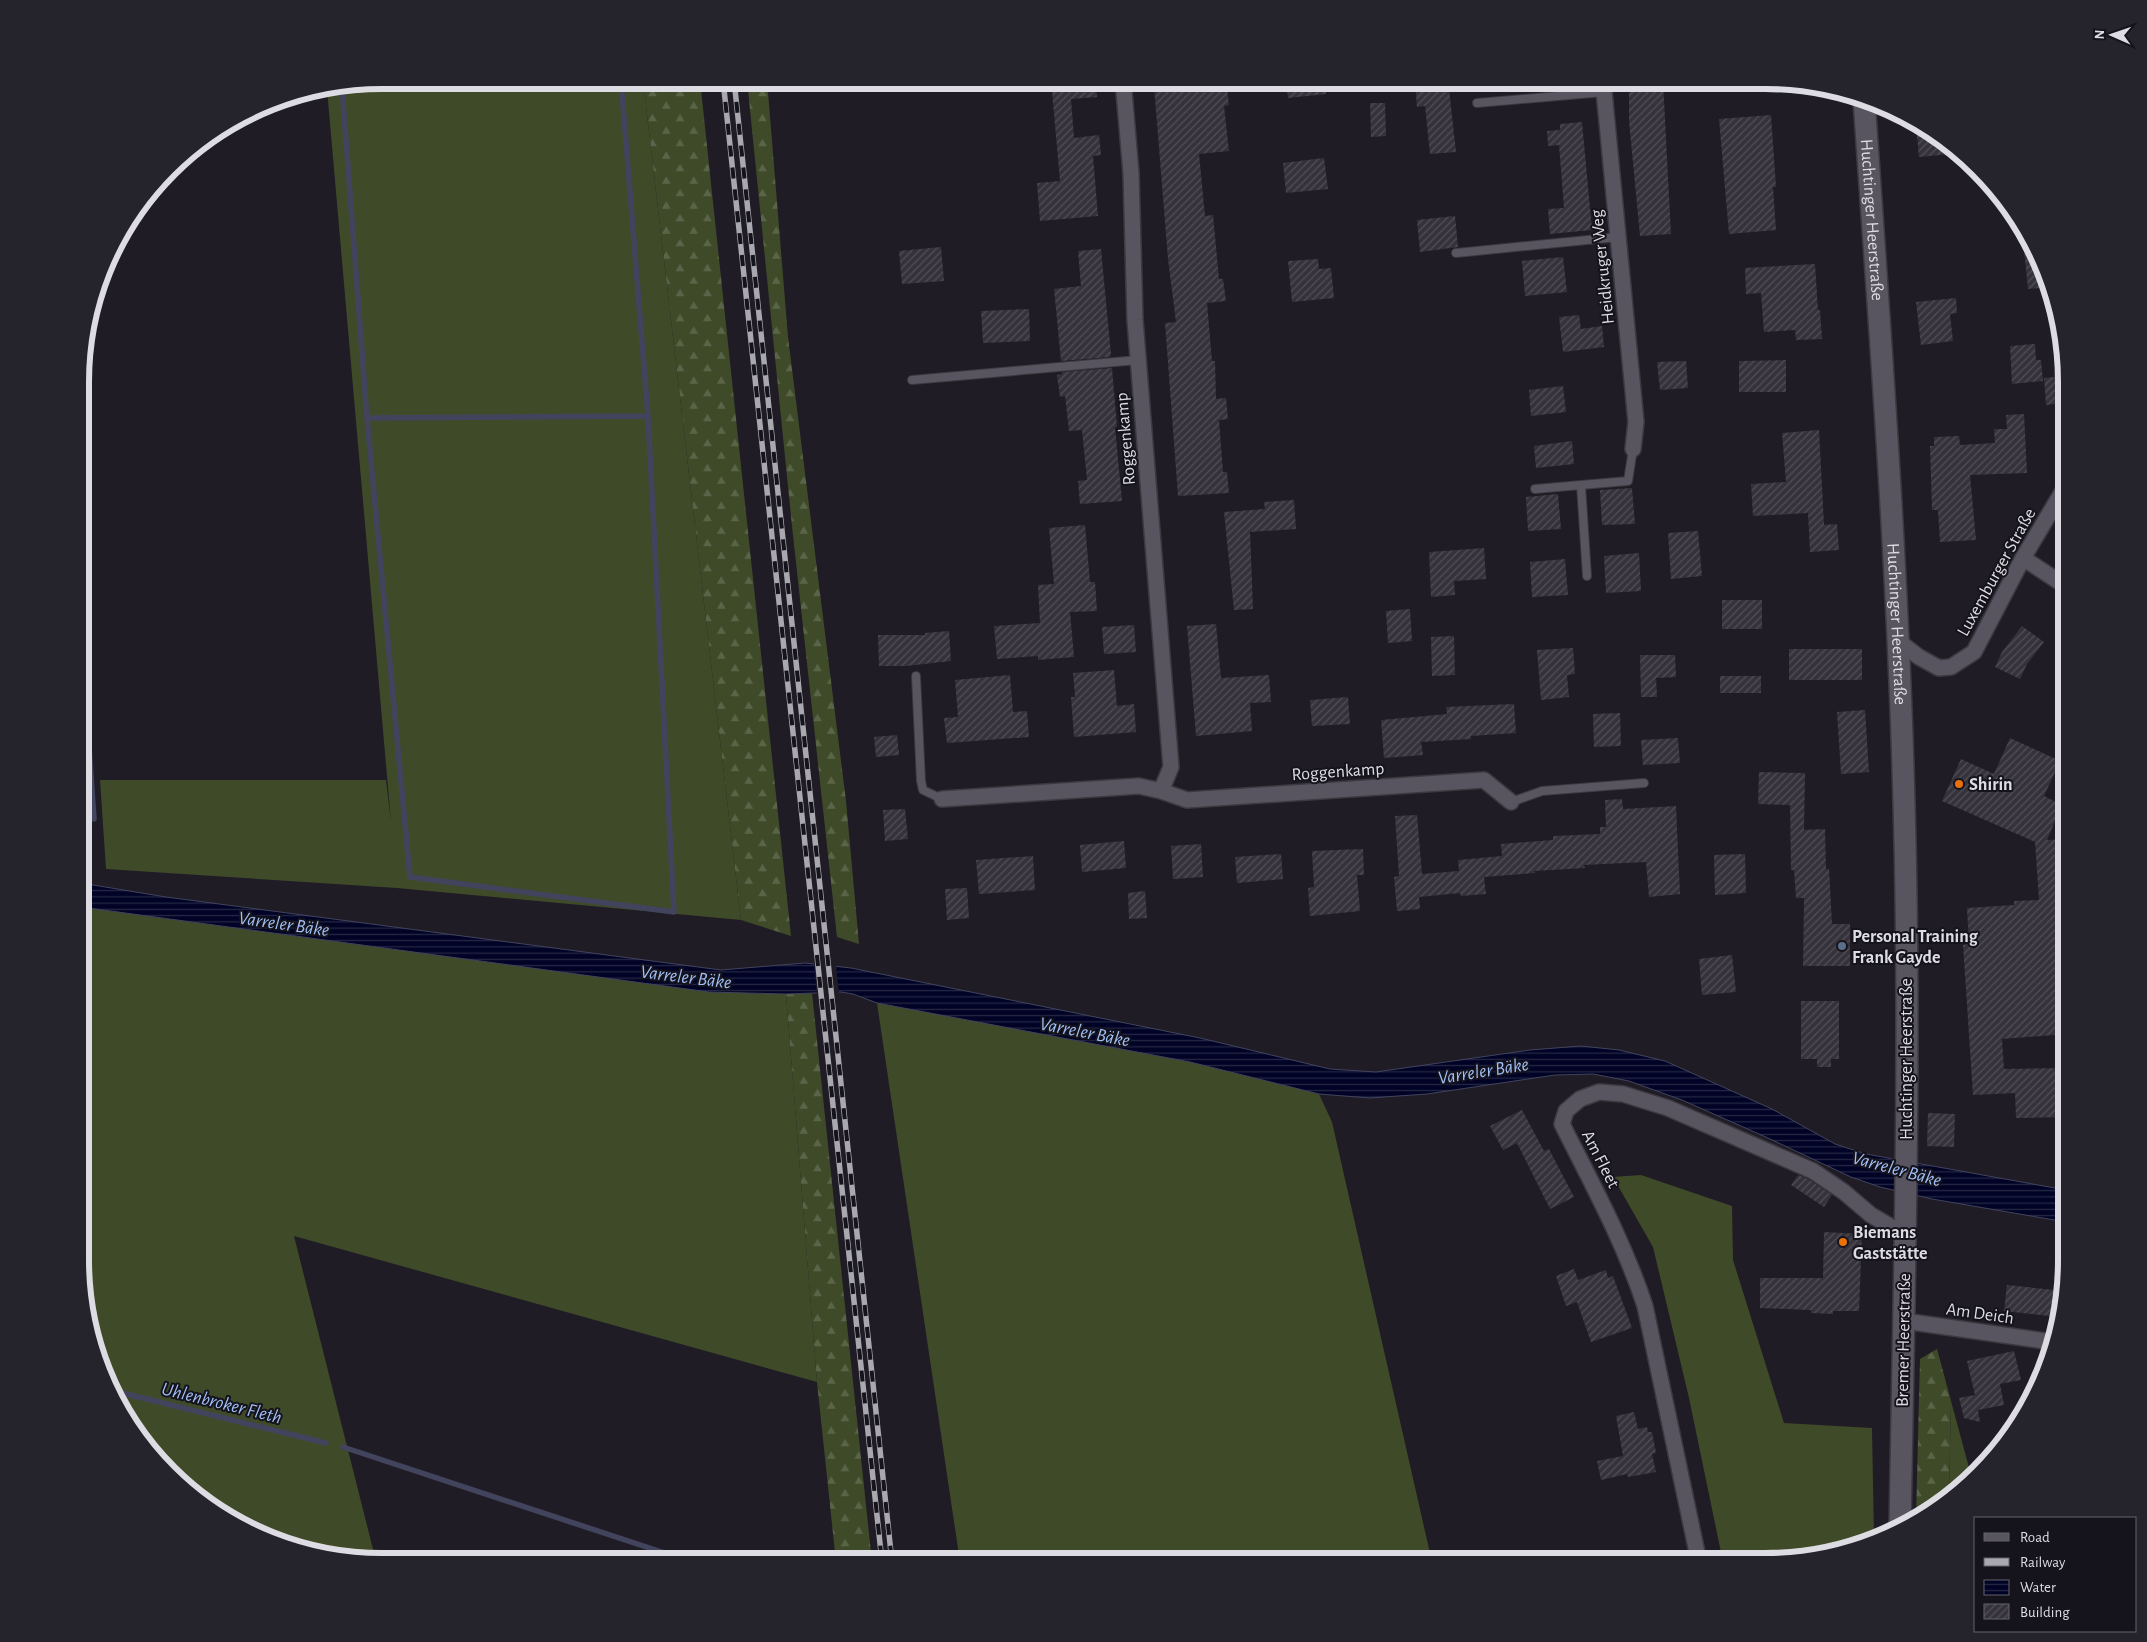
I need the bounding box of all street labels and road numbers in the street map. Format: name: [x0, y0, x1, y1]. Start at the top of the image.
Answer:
street label: Huchtinger Heerstraße: [1857, 138, 1886, 301]
street label: Heidkruger Weg: [1588, 208, 1618, 325]
street label: Roggenkamp: [1113, 392, 1139, 486]
street label: Luxemburger Straße: [1954, 505, 2039, 639]
street label: Huchtinger Heerstraße: [1883, 543, 1909, 705]
street label: Roggenkamp: [1291, 760, 1385, 784]
street label: Huchtinger Heerstraße: [1898, 978, 1916, 1140]
street label: Am Fleet: [1578, 1128, 1622, 1191]
street label: Bremer Heerstraße: [1894, 1273, 1914, 1407]
street label: Am Deich: [1945, 1300, 2015, 1328]

